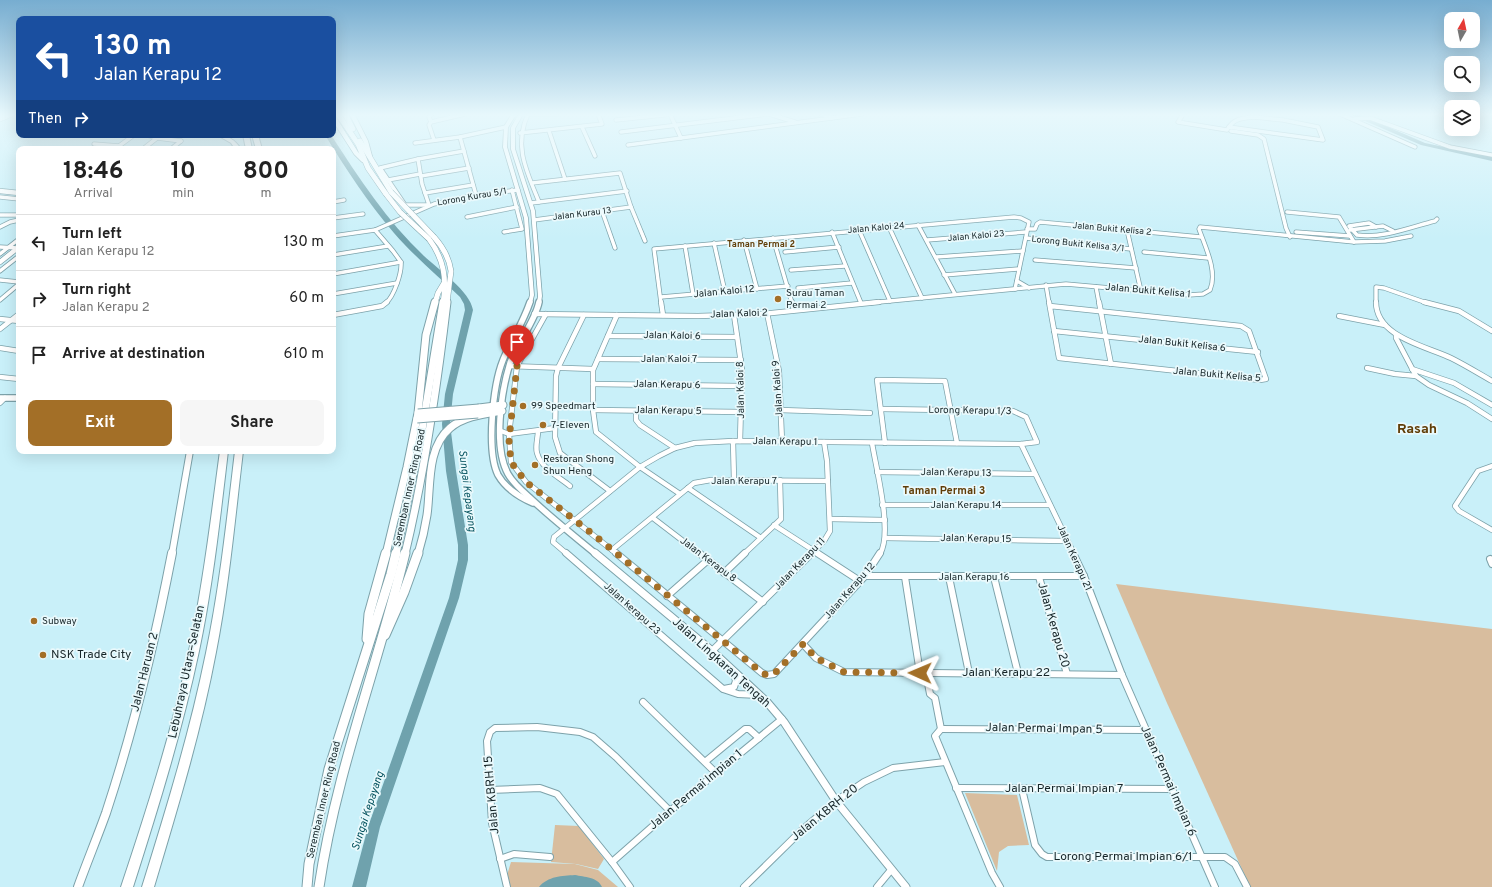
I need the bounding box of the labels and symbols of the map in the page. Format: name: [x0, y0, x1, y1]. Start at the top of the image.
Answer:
north arrow: [1444, 12, 1480, 48]
street label: Lorong Kurau 5/1: [436, 185, 508, 209]
street label: Jalan Kurau 13: [552, 205, 612, 223]
street label: Jalan Kaloi 24: [847, 220, 905, 236]
street label: Jalan Bukit Kelisa 2: [1072, 220, 1152, 238]
street label: Jalan Kaloi 23: [947, 228, 1005, 244]
street label: Lorong Bukit Kelisa 3/1: [1031, 234, 1125, 254]
district label: Taman Permai 2: [727, 239, 795, 250]
street label: Jalan Bukit Kelisa 1: [1105, 281, 1191, 301]
street label: Jalan Kaloi 12: [693, 283, 755, 301]
place label: Surau Taman Permai 2: [786, 287, 844, 312]
marker: Surau Taman Permai 2: [773, 294, 783, 304]
street label: Jalan Kaloi 2: [710, 306, 768, 322]
pin: [500, 325, 534, 366]
street label: Jalan Kaloi 6: [643, 329, 701, 343]
street label: Jalan Bukit Kelisa 6: [1138, 333, 1226, 355]
street label: Jalan Kaloi 7: [641, 353, 697, 366]
street label: Jalan Kaloi 9: [770, 360, 786, 418]
street label: Jalan Kaloi 8: [734, 361, 748, 419]
street label: Jalan Bukit Kelisa 5: [1173, 365, 1261, 385]
street label: Jalan Kerapu 6: [633, 378, 701, 392]
place label: 99 Speedmart: [531, 400, 596, 413]
marker: 99 Speedmart: [518, 401, 528, 411]
street label: Jalan Kerapu 5: [634, 404, 702, 418]
street label: Lorong Kerapu 1/3: [928, 404, 1012, 418]
place label: 7-Eleven: [551, 419, 590, 432]
marker: 7-Eleven: [538, 420, 548, 430]
district label: Rasah: [1397, 421, 1437, 438]
street label: Seremban Inner Ring Road: [391, 428, 429, 548]
street label: Jalan Kerapu 1: [752, 435, 818, 449]
water label: Sungai Kepayang: [455, 449, 479, 534]
place label: Restoran Shong Shun Heng: [543, 453, 614, 478]
marker: Restoran Shong Shun Heng: [530, 460, 540, 470]
street label: Jalan Kerapu 13: [920, 466, 992, 480]
street label: Jalan Kerapu 7: [711, 475, 777, 488]
district label: Taman Permai 3: [903, 484, 985, 498]
street label: Jalan Kerapu 14: [931, 499, 1002, 512]
street label: Jalan Kerapu 21: [1054, 523, 1094, 593]
street label: Jalan Kerapu 15: [940, 532, 1012, 546]
street label: Jalan Kerapu 8: [677, 535, 739, 585]
street label: Jalan Kerapu 11: [771, 535, 829, 593]
street label: Jalan Kerapu 12: [822, 560, 878, 622]
street label: Jalan Kerapu 16: [939, 571, 1010, 584]
street label: Jalan kerapu 23: [601, 580, 663, 638]
street label: Jalan Kerapu 20: [1033, 580, 1073, 670]
street label: Lebuhraya Utara–Selatan: [165, 604, 209, 740]
street label: Jalan Lingkaran Tengah: [668, 614, 774, 712]
place label: Subway: [42, 615, 77, 628]
marker: Subway: [29, 616, 39, 626]
street label: Jalan Haruan 2: [127, 631, 163, 713]
place label: NSK Trade City: [51, 647, 131, 663]
marker: NSK Trade City: [38, 650, 48, 660]
position arrow: [899, 652, 941, 694]
street label: Jalan Kerapu 22: [962, 665, 1050, 681]
street label: Jalan Permai Impan 5: [985, 720, 1103, 738]
street label: Jalan Permai Impian 6: [1136, 723, 1200, 839]
street label: Seremban Inner Ring Road: [304, 740, 344, 860]
street label: Jalan Permai Impian 1: [646, 746, 746, 834]
street label: Jalan KBRH 15: [481, 755, 503, 835]
water label: Sungai Kepayang: [349, 769, 388, 852]
street label: Jalan KBRH 20: [788, 781, 862, 845]
street label: Jalan Permai Impian 7: [1005, 781, 1123, 797]
street label: Lorong Permai Impian 6/1: [1053, 849, 1193, 865]

